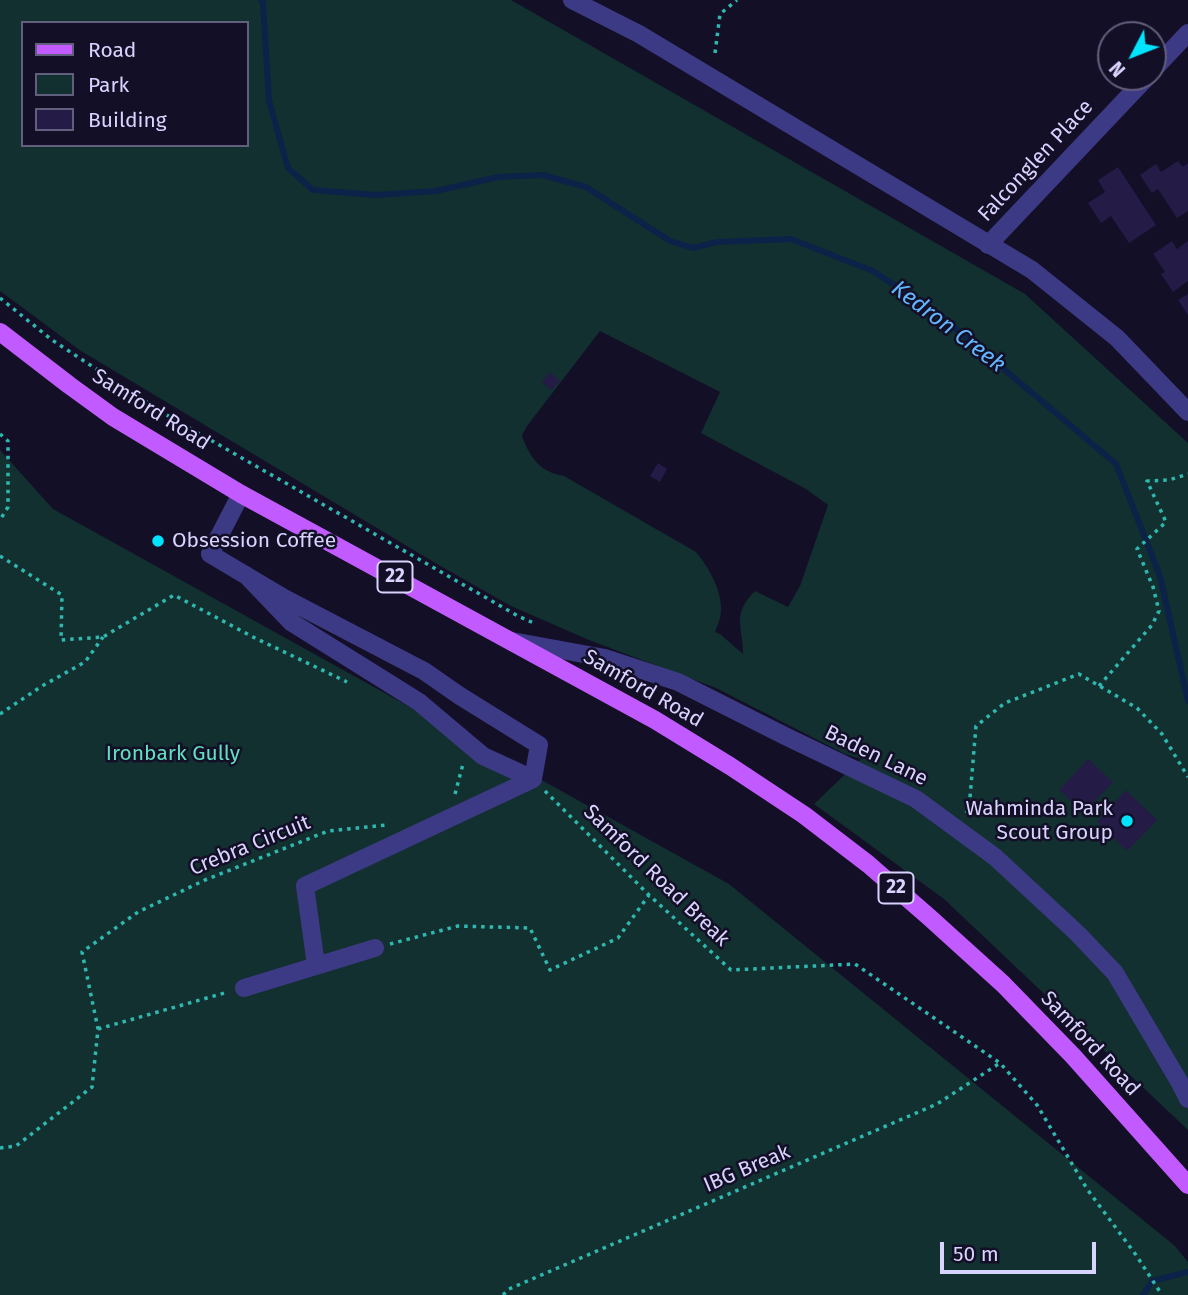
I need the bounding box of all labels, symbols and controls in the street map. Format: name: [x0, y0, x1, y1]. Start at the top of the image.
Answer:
legend: [21, 21, 248, 147]
north arrow: [1097, 21, 1167, 91]
text: Road: [88, 37, 136, 63]
text: N: [1105, 57, 1130, 81]
text: Park: [88, 72, 129, 98]
street label: Falconglen Place: [973, 95, 1099, 227]
text: Building: [88, 107, 167, 133]
water label: Kedron Creek: [885, 275, 1011, 379]
street label: Samford Road: [88, 364, 214, 456]
place label: Obsession Coffee: [172, 528, 336, 554]
marker: Obsession Coffee: [150, 533, 166, 549]
road number: 22: [378, 562, 412, 592]
street label: Samford Road: [579, 645, 707, 733]
street label: Baden Lane: [820, 720, 932, 792]
park label: Ironbark Gully: [106, 741, 240, 767]
place label: Wahminda Park Scout Group: [965, 796, 1113, 846]
street label: Samford Road Break: [578, 800, 734, 952]
street label: Crebra Circuit: [186, 810, 314, 882]
marker: Wahminda Park Scout Group: [1119, 813, 1135, 829]
road number: 22: [878, 873, 914, 904]
street label: Samford Road: [1035, 986, 1145, 1102]
street label: IBG Break: [700, 1140, 794, 1198]
scale bar: [943, 1228, 1099, 1272]
text: 50 m: [953, 1241, 999, 1267]

